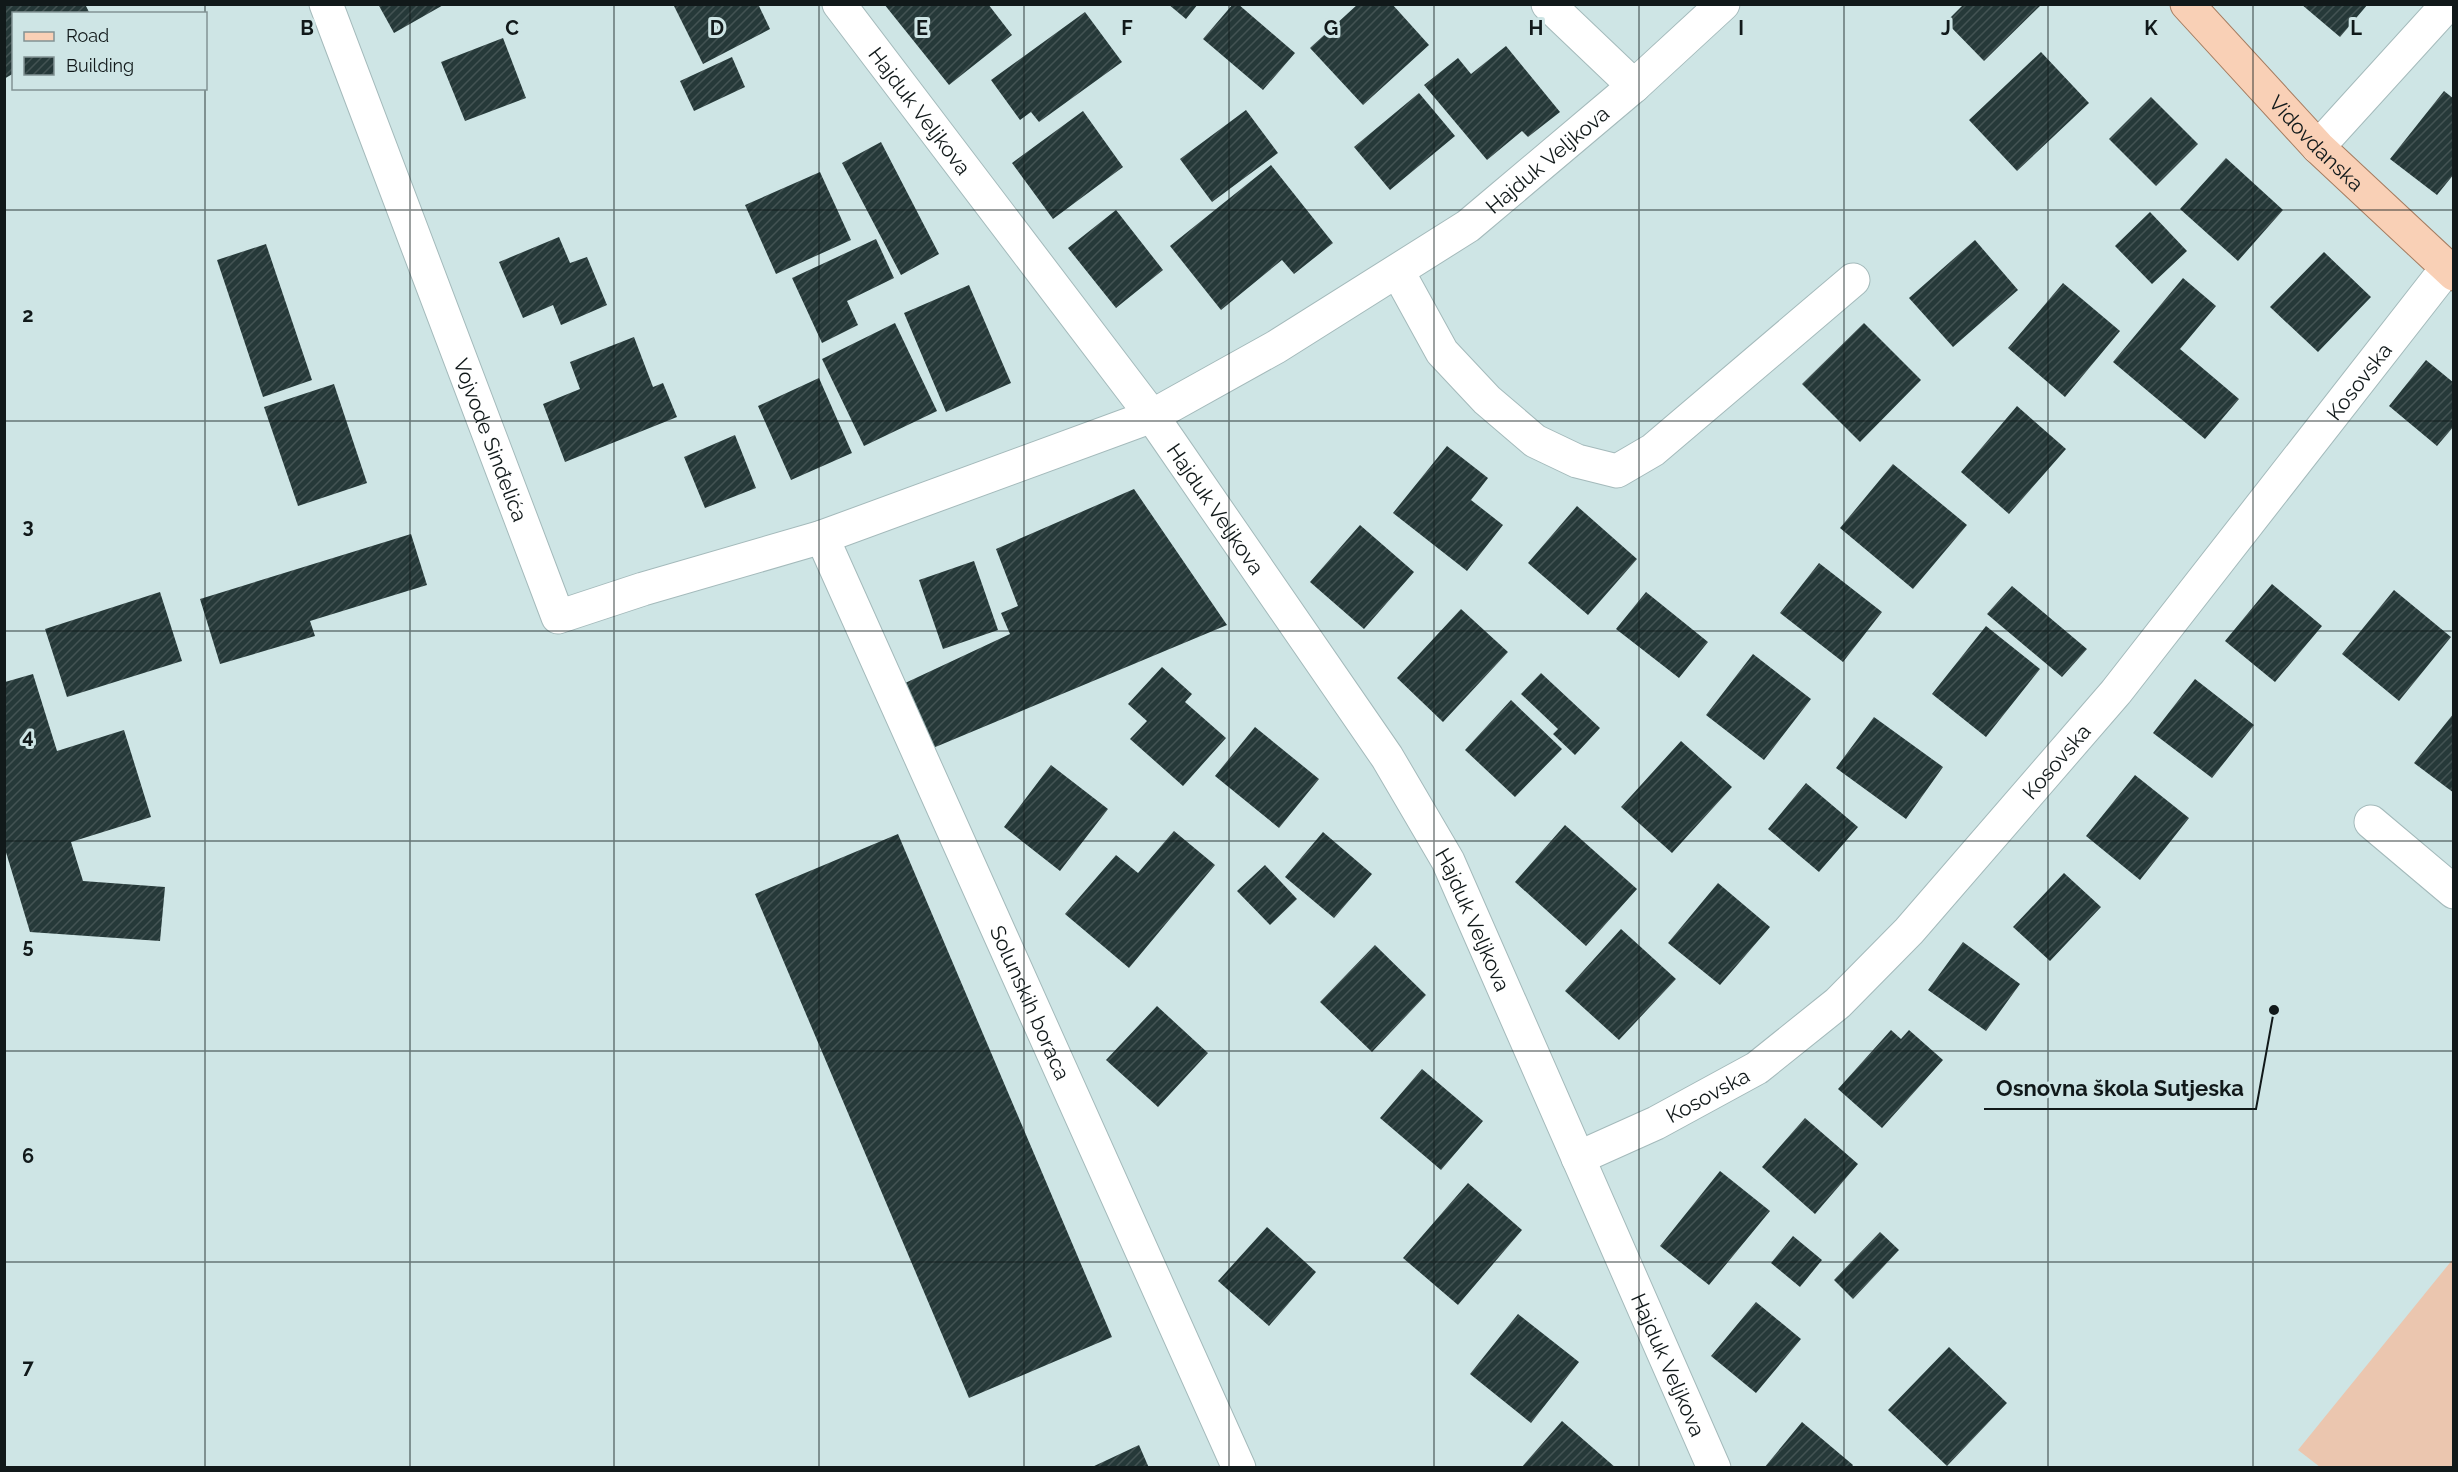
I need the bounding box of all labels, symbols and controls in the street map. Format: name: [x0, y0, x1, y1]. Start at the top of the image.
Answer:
legend: [12, 12, 207, 90]
text: B: [300, 16, 314, 40]
text: C: [505, 16, 519, 40]
text: D: [710, 16, 724, 40]
text: E: [916, 16, 928, 40]
text: F: [1121, 16, 1133, 40]
text: G: [1324, 16, 1338, 40]
text: H: [1529, 16, 1543, 40]
text: I: [1738, 16, 1744, 40]
text: J: [1941, 16, 1951, 40]
text: K: [2144, 16, 2158, 40]
text: L: [2350, 16, 2362, 40]
text: Road: [66, 25, 109, 46]
street label: Hajduk Veljkova: [864, 42, 976, 179]
text: Building: [66, 55, 134, 76]
street label: Vidovdanska: [2264, 90, 2369, 196]
street label: Hajduk Veljkova: [1480, 100, 1614, 218]
text: 2: [22, 303, 34, 327]
street label: Kosovska: [2321, 337, 2397, 425]
street label: Vojvode Sinđelića: [449, 355, 533, 525]
street label: Hajduk Veljkova: [1162, 438, 1270, 579]
text: 3: [22, 514, 34, 538]
street label: Kosovska: [2017, 719, 2095, 804]
text: 4: [22, 724, 34, 748]
street label: Hajduk Veljkova: [1431, 844, 1516, 995]
street label: Solunskih boraca: [985, 921, 1076, 1083]
text: 5: [22, 934, 34, 958]
street label: Kosovska: [1661, 1062, 1753, 1128]
callout: Osnovna škola Sutjeska: [1984, 1069, 2256, 1109]
text: Osnovna škola Sutjeska: [1996, 1075, 2244, 1101]
text: 6: [22, 1144, 34, 1168]
street label: Hajduk Veljkova: [1626, 1289, 1711, 1440]
text: 7: [22, 1355, 34, 1379]

